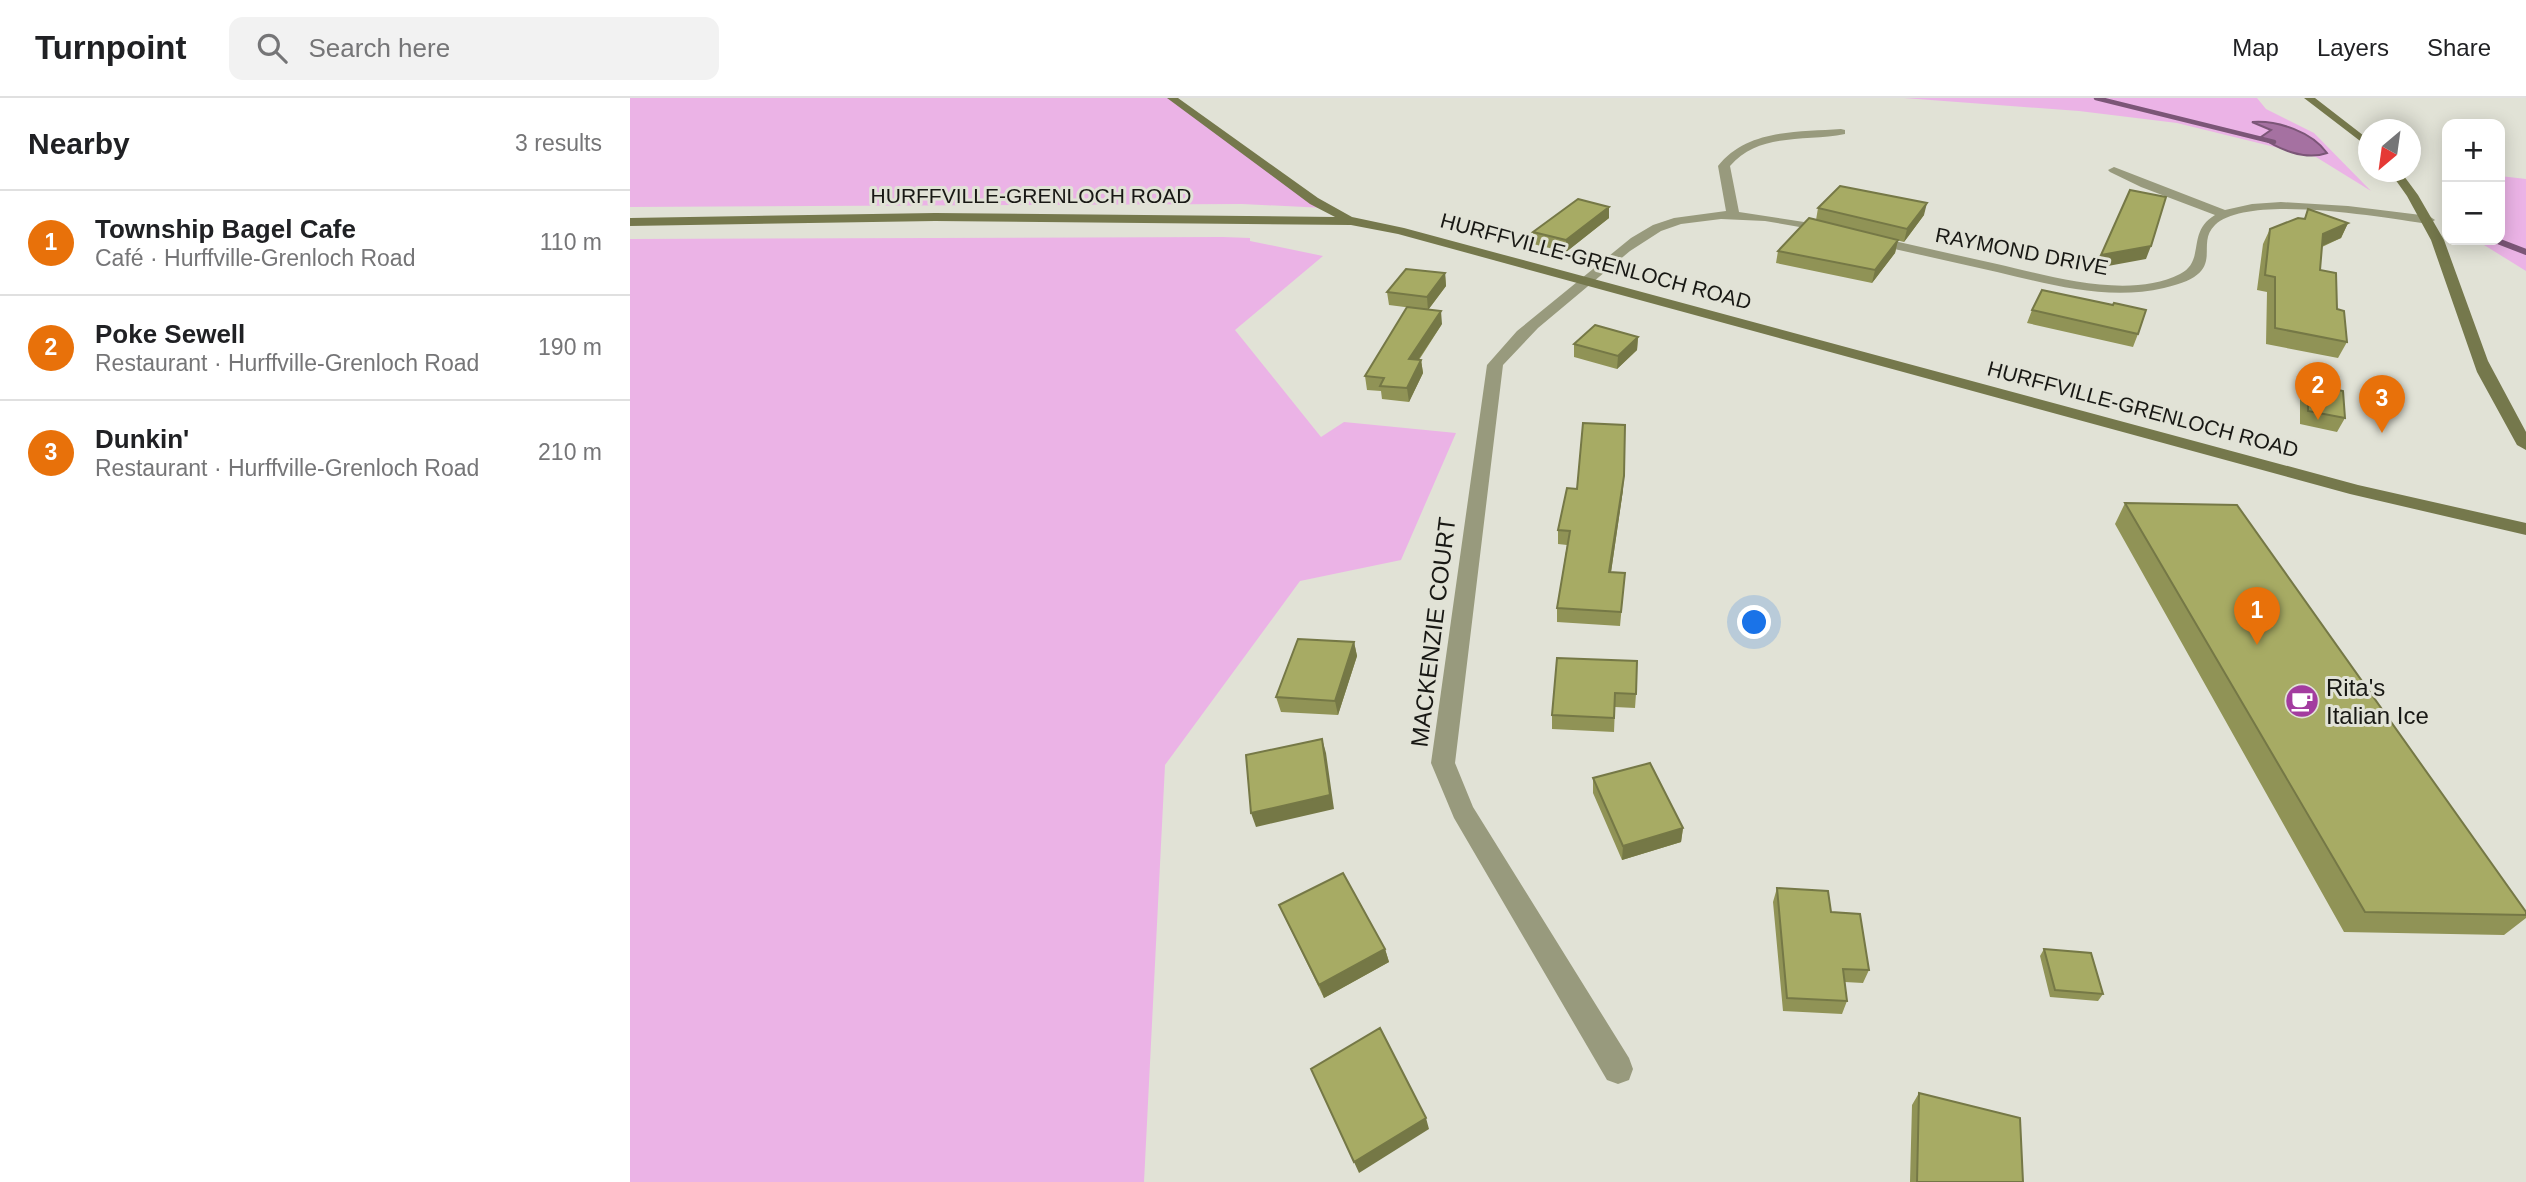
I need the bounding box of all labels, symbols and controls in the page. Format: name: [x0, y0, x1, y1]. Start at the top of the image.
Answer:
search box: [229, 17, 719, 80]
text: Turnpoint: [35, 29, 187, 66]
icon: search: [253, 29, 291, 67]
text: Search here: [309, 33, 450, 63]
text: Map: [2232, 34, 2279, 61]
text: Layers: [2317, 34, 2389, 61]
text: Share: [2427, 34, 2491, 61]
north arrow: [2358, 119, 2421, 182]
map controls: [2442, 119, 2505, 245]
button: +: [2442, 119, 2505, 182]
text: Nearby: [28, 127, 130, 160]
text: 3 results: [515, 130, 602, 156]
button: −: [2442, 182, 2505, 245]
street label: HURFFVILLE-GRENLOCH ROAD: [871, 184, 1191, 207]
street label: HURFFVILLE-GRENLOCH ROAD: [1438, 208, 1754, 314]
text: Township Bagel Cafe: [95, 214, 356, 244]
street label: RAYMOND DRIVE: [1934, 223, 2110, 279]
text: 1: [45, 229, 57, 255]
text: 110 m: [540, 229, 602, 255]
text: Café · Hurffville-Grenloch Road: [95, 245, 415, 271]
text: Poke Sewell: [95, 319, 245, 349]
text: 2: [45, 334, 57, 360]
text: 190 m: [538, 334, 602, 360]
text: Restaurant · Hurffville-Grenloch Road: [95, 350, 479, 376]
street label: HURFFVILLE-GRENLOCH ROAD: [1985, 356, 2301, 462]
pin: 2: [2295, 362, 2341, 420]
pin: 3: [2359, 375, 2405, 433]
text: Dunkin': [95, 424, 189, 454]
text: 3: [45, 439, 57, 465]
text: 210 m: [538, 439, 602, 465]
text: Restaurant · Hurffville-Grenloch Road: [95, 455, 479, 481]
street label: MACKENZIE COURT: [1405, 515, 1461, 749]
pin: 1: [2234, 587, 2280, 645]
your location: [1737, 605, 1771, 639]
place label: Rita's Italian Ice: [2326, 674, 2429, 729]
cafe icon: Rita's Italian Ice: [2283, 682, 2321, 720]

